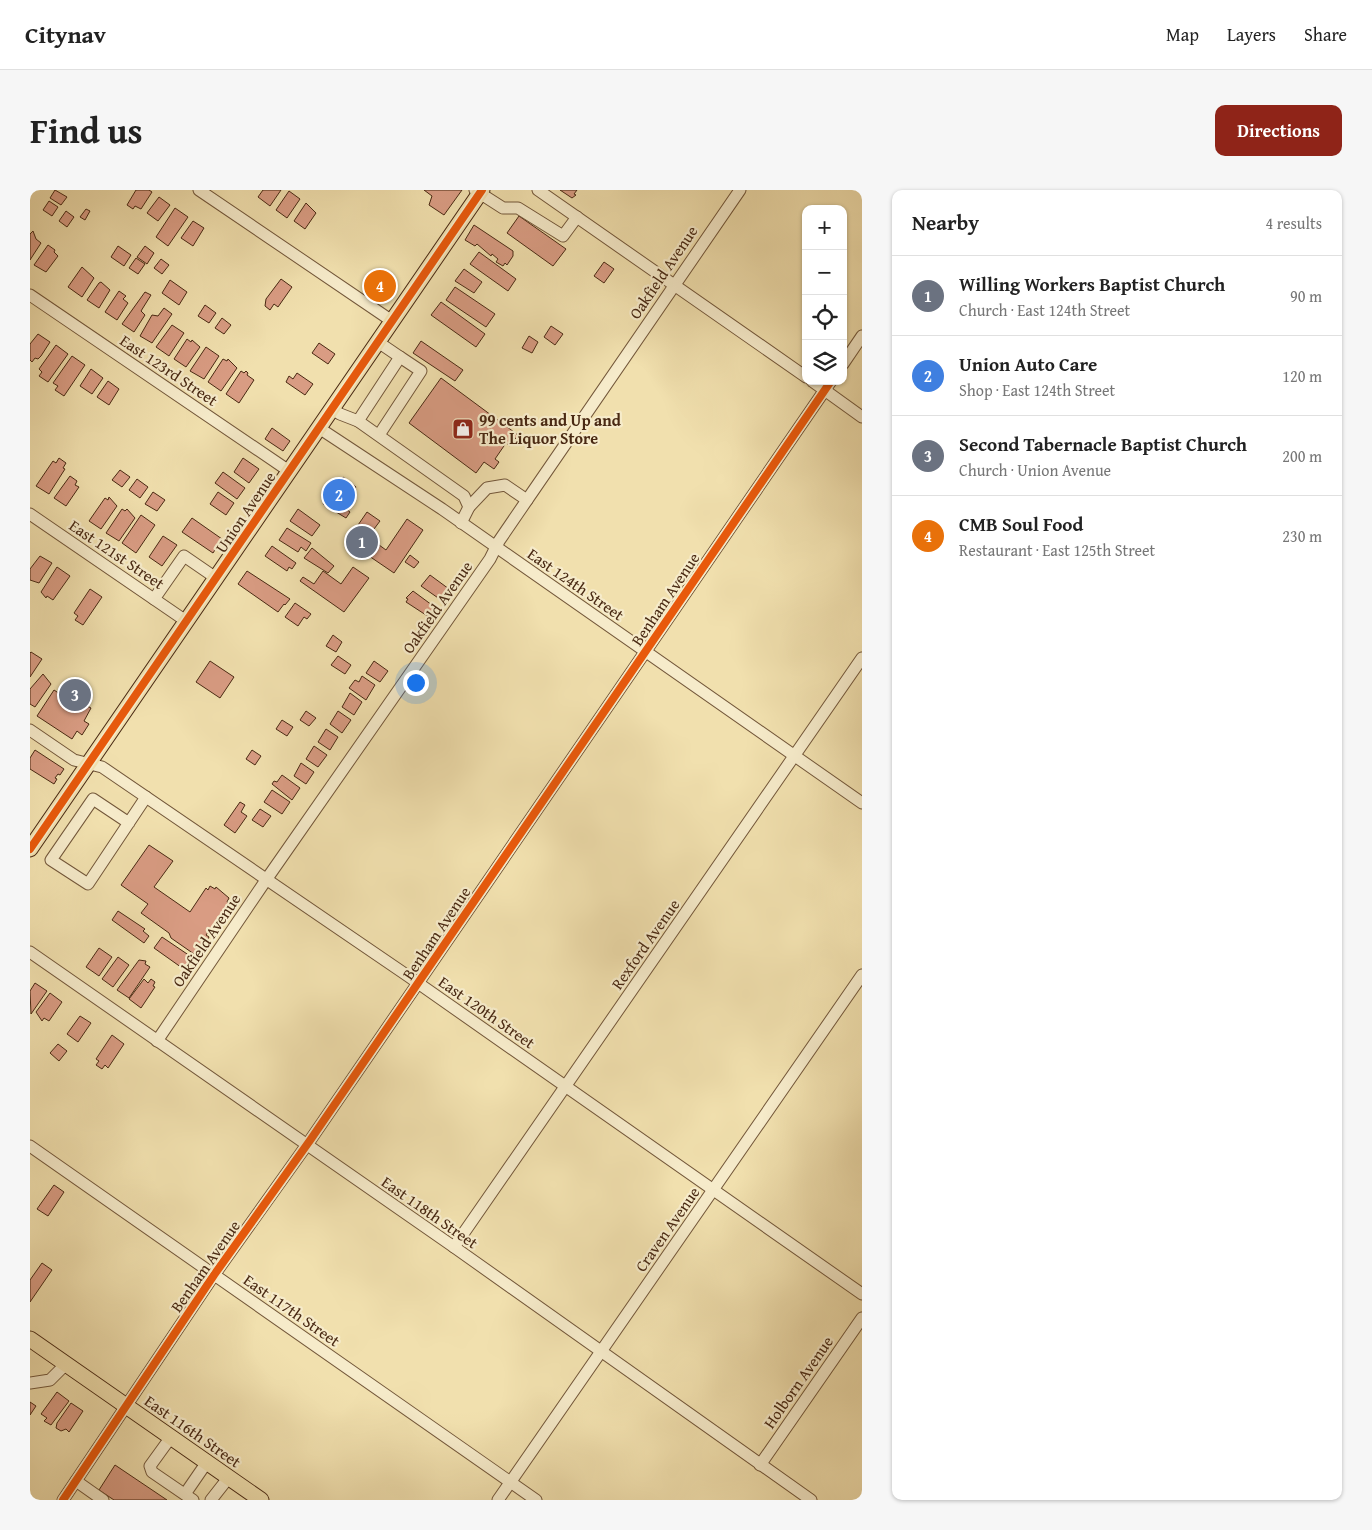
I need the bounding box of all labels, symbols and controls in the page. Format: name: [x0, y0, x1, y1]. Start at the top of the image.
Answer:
text: Citynav: [25, 17, 106, 52]
text: Map: [1166, 21, 1199, 48]
text: Layers: [1227, 21, 1276, 48]
text: Share: [1304, 21, 1347, 48]
text: Find us: [30, 105, 143, 156]
button: Directions: [1215, 105, 1342, 156]
map controls: [802, 205, 847, 385]
button: +: [802, 205, 847, 250]
text: Nearby: [912, 207, 979, 238]
text: 4 results: [1265, 211, 1322, 235]
street label: Oakfield Avenue: [623, 220, 703, 324]
button: −: [802, 250, 847, 295]
pin: 4: [364, 267, 396, 305]
text: Willing Workers Baptist Church: [959, 270, 1225, 298]
text: 1: [924, 284, 932, 308]
text: 90 m: [1290, 284, 1322, 308]
button: locate: [802, 295, 847, 340]
text: Church · East 124th Street: [959, 298, 1130, 322]
street label: East 123rd Street: [115, 328, 223, 412]
button: layers: [802, 340, 847, 385]
text: Union Auto Care: [959, 350, 1097, 378]
text: 2: [924, 364, 932, 388]
text: 120 m: [1282, 364, 1322, 388]
text: Shop · East 124th Street: [959, 378, 1115, 402]
place label: 99 cents and Up and The Liquor Store: [479, 408, 622, 450]
shop icon: 99 cents and Up and The Liquor Store: [451, 417, 475, 441]
text: Second Tabernacle Baptist Church: [959, 430, 1247, 458]
text: 3: [924, 444, 932, 468]
text: 200 m: [1282, 444, 1322, 468]
text: Church · Union Avenue: [959, 458, 1111, 482]
street label: Union Avenue: [209, 466, 281, 558]
pin: 2: [323, 476, 355, 514]
text: CMB Soul Food: [959, 510, 1083, 538]
street label: East 121st Street: [65, 513, 170, 595]
pin: 1: [346, 523, 378, 561]
text: 4: [924, 524, 932, 548]
text: 230 m: [1282, 524, 1322, 548]
text: Restaurant · East 125th Street: [959, 538, 1155, 562]
street label: East 124th Street: [523, 542, 629, 626]
street label: Benham Avenue: [625, 548, 705, 650]
street label: Oakfield Avenue: [396, 556, 478, 658]
your location: [403, 670, 429, 696]
pin: 3: [59, 676, 91, 714]
street label: Benham Avenue: [396, 882, 476, 984]
street label: Oakfield Avenue: [166, 888, 246, 992]
street label: Rexford Avenue: [605, 894, 685, 994]
street label: East 120th Street: [434, 970, 540, 1054]
street label: East 118th Street: [377, 1170, 483, 1254]
street label: Craven Avenue: [629, 1181, 705, 1277]
street label: Benham Avenue: [164, 1215, 246, 1317]
street label: East 117th Street: [239, 1268, 345, 1352]
street label: Holborn Avenue: [757, 1331, 839, 1433]
street label: East 116th Street: [140, 1389, 246, 1473]

